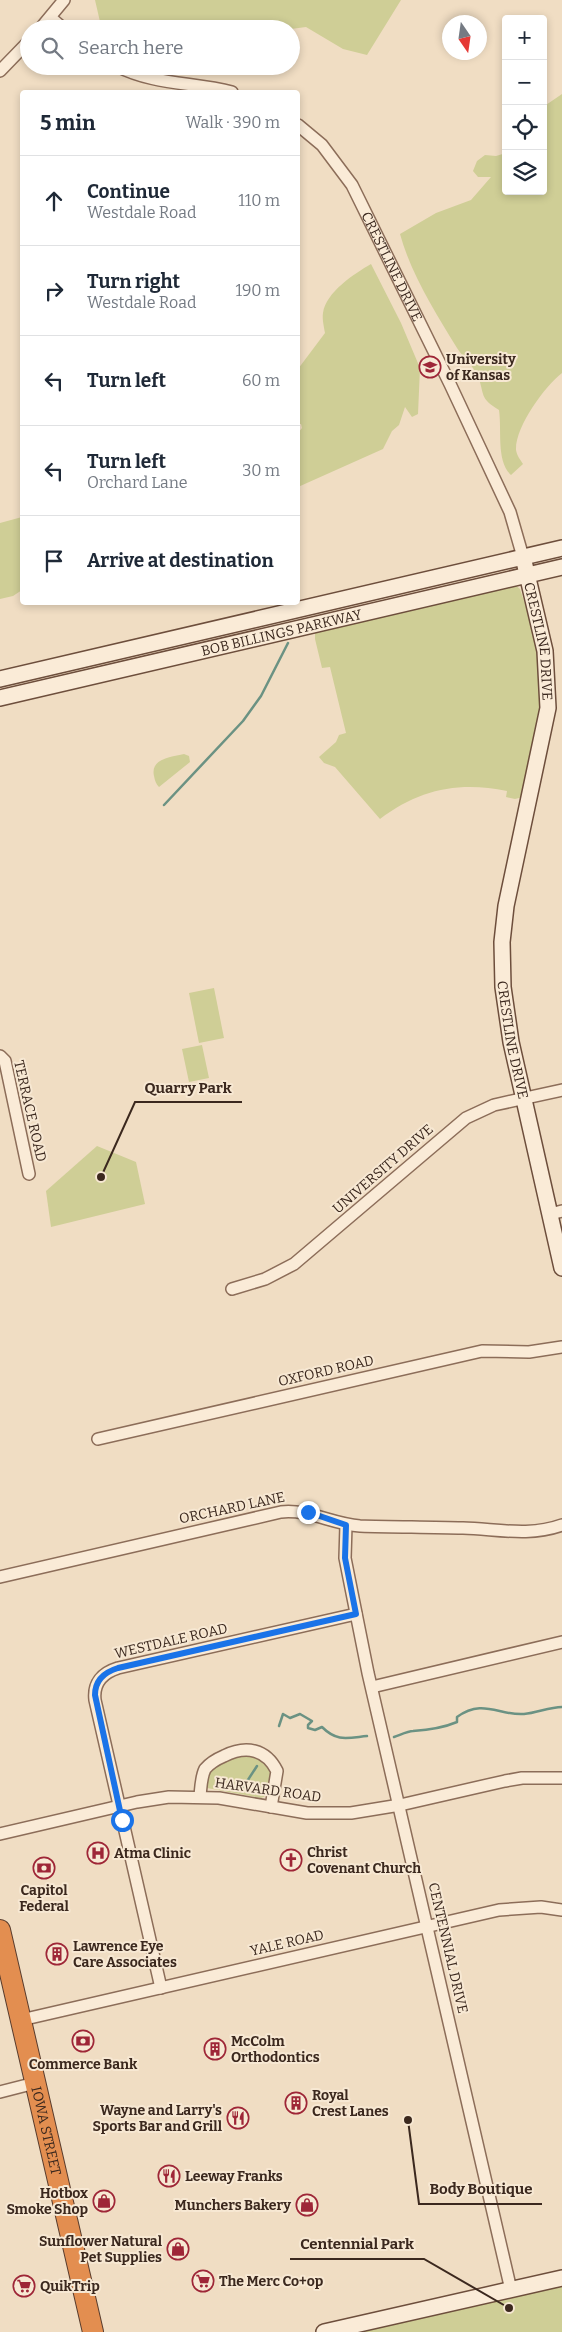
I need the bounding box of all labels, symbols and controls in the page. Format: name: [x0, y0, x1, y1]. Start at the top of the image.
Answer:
north arrow: [442, 15, 487, 60]
map controls: [502, 15, 547, 195]
button: +: [502, 15, 547, 60]
search box: [20, 20, 300, 75]
icon: search: [38, 34, 66, 62]
text: Search here: [78, 36, 183, 59]
button: −: [502, 60, 547, 105]
button: locate: [502, 105, 547, 150]
text: 5 min: [40, 110, 96, 136]
text: Walk · 390 m: [186, 113, 280, 132]
button: layers: [502, 150, 547, 195]
text: Continue: [87, 180, 170, 203]
icon: ahead: [40, 187, 68, 215]
text: 110 m: [238, 191, 280, 210]
text: Westdale Road: [87, 203, 196, 222]
street label: CRESTLINE DRIVE: [358, 209, 426, 324]
text: Turn right: [87, 270, 180, 293]
icon: right: [40, 277, 68, 305]
text: 190 m: [235, 281, 280, 300]
text: Westdale Road: [87, 293, 196, 312]
place label: University of Kansas: [446, 351, 516, 384]
school or university icon: University of Kansas: [418, 355, 442, 379]
icon: left: [40, 367, 68, 395]
text: Turn left: [87, 369, 166, 392]
text: 60 m: [242, 371, 280, 390]
text: Turn left: [87, 450, 166, 473]
icon: left: [40, 457, 68, 485]
text: 30 m: [242, 461, 280, 480]
text: Orchard Lane: [87, 473, 188, 492]
icon: arrive: [40, 547, 68, 575]
text: Arrive at destination: [87, 549, 274, 572]
street label: CRESTLINE DRIVE: [521, 580, 556, 701]
street label: BOB BILLINGS PARKWAY: [199, 605, 363, 659]
street label: CRESTLINE DRIVE: [494, 981, 532, 1101]
street label: TERRACE ROAD: [10, 1059, 50, 1163]
callout: Quarry Park: [135, 1072, 242, 1102]
text: Quarry Park: [144, 1079, 232, 1097]
street label: UNIVERSITY DRIVE: [329, 1121, 437, 1217]
street label: OXFORD ROAD: [277, 1352, 375, 1390]
street label: ORCHARD LANE: [178, 1489, 286, 1527]
route end: [297, 1501, 320, 1524]
street label: WESTDALE ROAD: [113, 1620, 229, 1662]
street label: HARVARD ROAD: [214, 1774, 322, 1806]
route start: [111, 1809, 134, 1832]
hospital icon: Atma Clinic: [86, 1841, 110, 1865]
place label: Christ Covenant Church: [307, 1844, 421, 1877]
place label: Atma Clinic: [114, 1845, 191, 1862]
church icon: Christ Covenant Church: [279, 1848, 303, 1872]
bank icon: Capitol Federal: [32, 1856, 56, 1880]
street label: CENTENNIAL DRIVE: [425, 1881, 471, 2015]
place label: Capitol Federal: [19, 1882, 69, 1915]
street label: YALE ROAD: [248, 1926, 326, 1960]
place label: Lawrence Eye Care Associates: [73, 1938, 177, 1971]
building icon: Lawrence Eye Care Associates: [45, 1942, 69, 1966]
bank icon: Commerce Bank: [71, 2029, 95, 2053]
place label: McColm Orthodontics: [231, 2033, 320, 2066]
building icon: McColm Orthodontics: [203, 2037, 227, 2061]
place label: Commerce Bank: [29, 2056, 138, 2073]
street label: IOWA STREET: [28, 2085, 65, 2177]
place label: Royal Crest Lanes: [312, 2087, 389, 2120]
building icon: Royal Crest Lanes: [284, 2091, 308, 2115]
place label: Wayne and Larry's Sports Bar and Grill: [93, 2102, 223, 2135]
restaurant icon: Wayne and Larry's Sports Bar and Grill: [226, 2106, 250, 2130]
restaurant icon: Leeway Franks: [157, 2164, 181, 2188]
place label: Leeway Franks: [185, 2168, 283, 2185]
callout: Body Boutique: [419, 2174, 542, 2204]
text: Body Boutique: [429, 2180, 533, 2198]
place label: Hotbox Smoke Shop: [7, 2185, 88, 2218]
shop icon: Hotbox Smoke Shop: [92, 2189, 116, 2213]
shop icon: Munchers Bakery: [295, 2193, 319, 2217]
place label: Munchers Bakery: [174, 2197, 291, 2214]
callout: Centennial Park: [290, 2229, 424, 2259]
place label: Sunflower Natural Pet Supplies: [39, 2233, 163, 2266]
text: Centennial Park: [300, 2235, 414, 2253]
shop icon: Sunflower Natural Pet Supplies: [166, 2237, 190, 2261]
supermarket icon: The Merc Co+op: [191, 2269, 215, 2293]
place label: The Merc Co+op: [219, 2273, 324, 2290]
supermarket icon: QuikTrip: [12, 2274, 36, 2298]
place label: QuikTrip: [40, 2278, 100, 2295]

